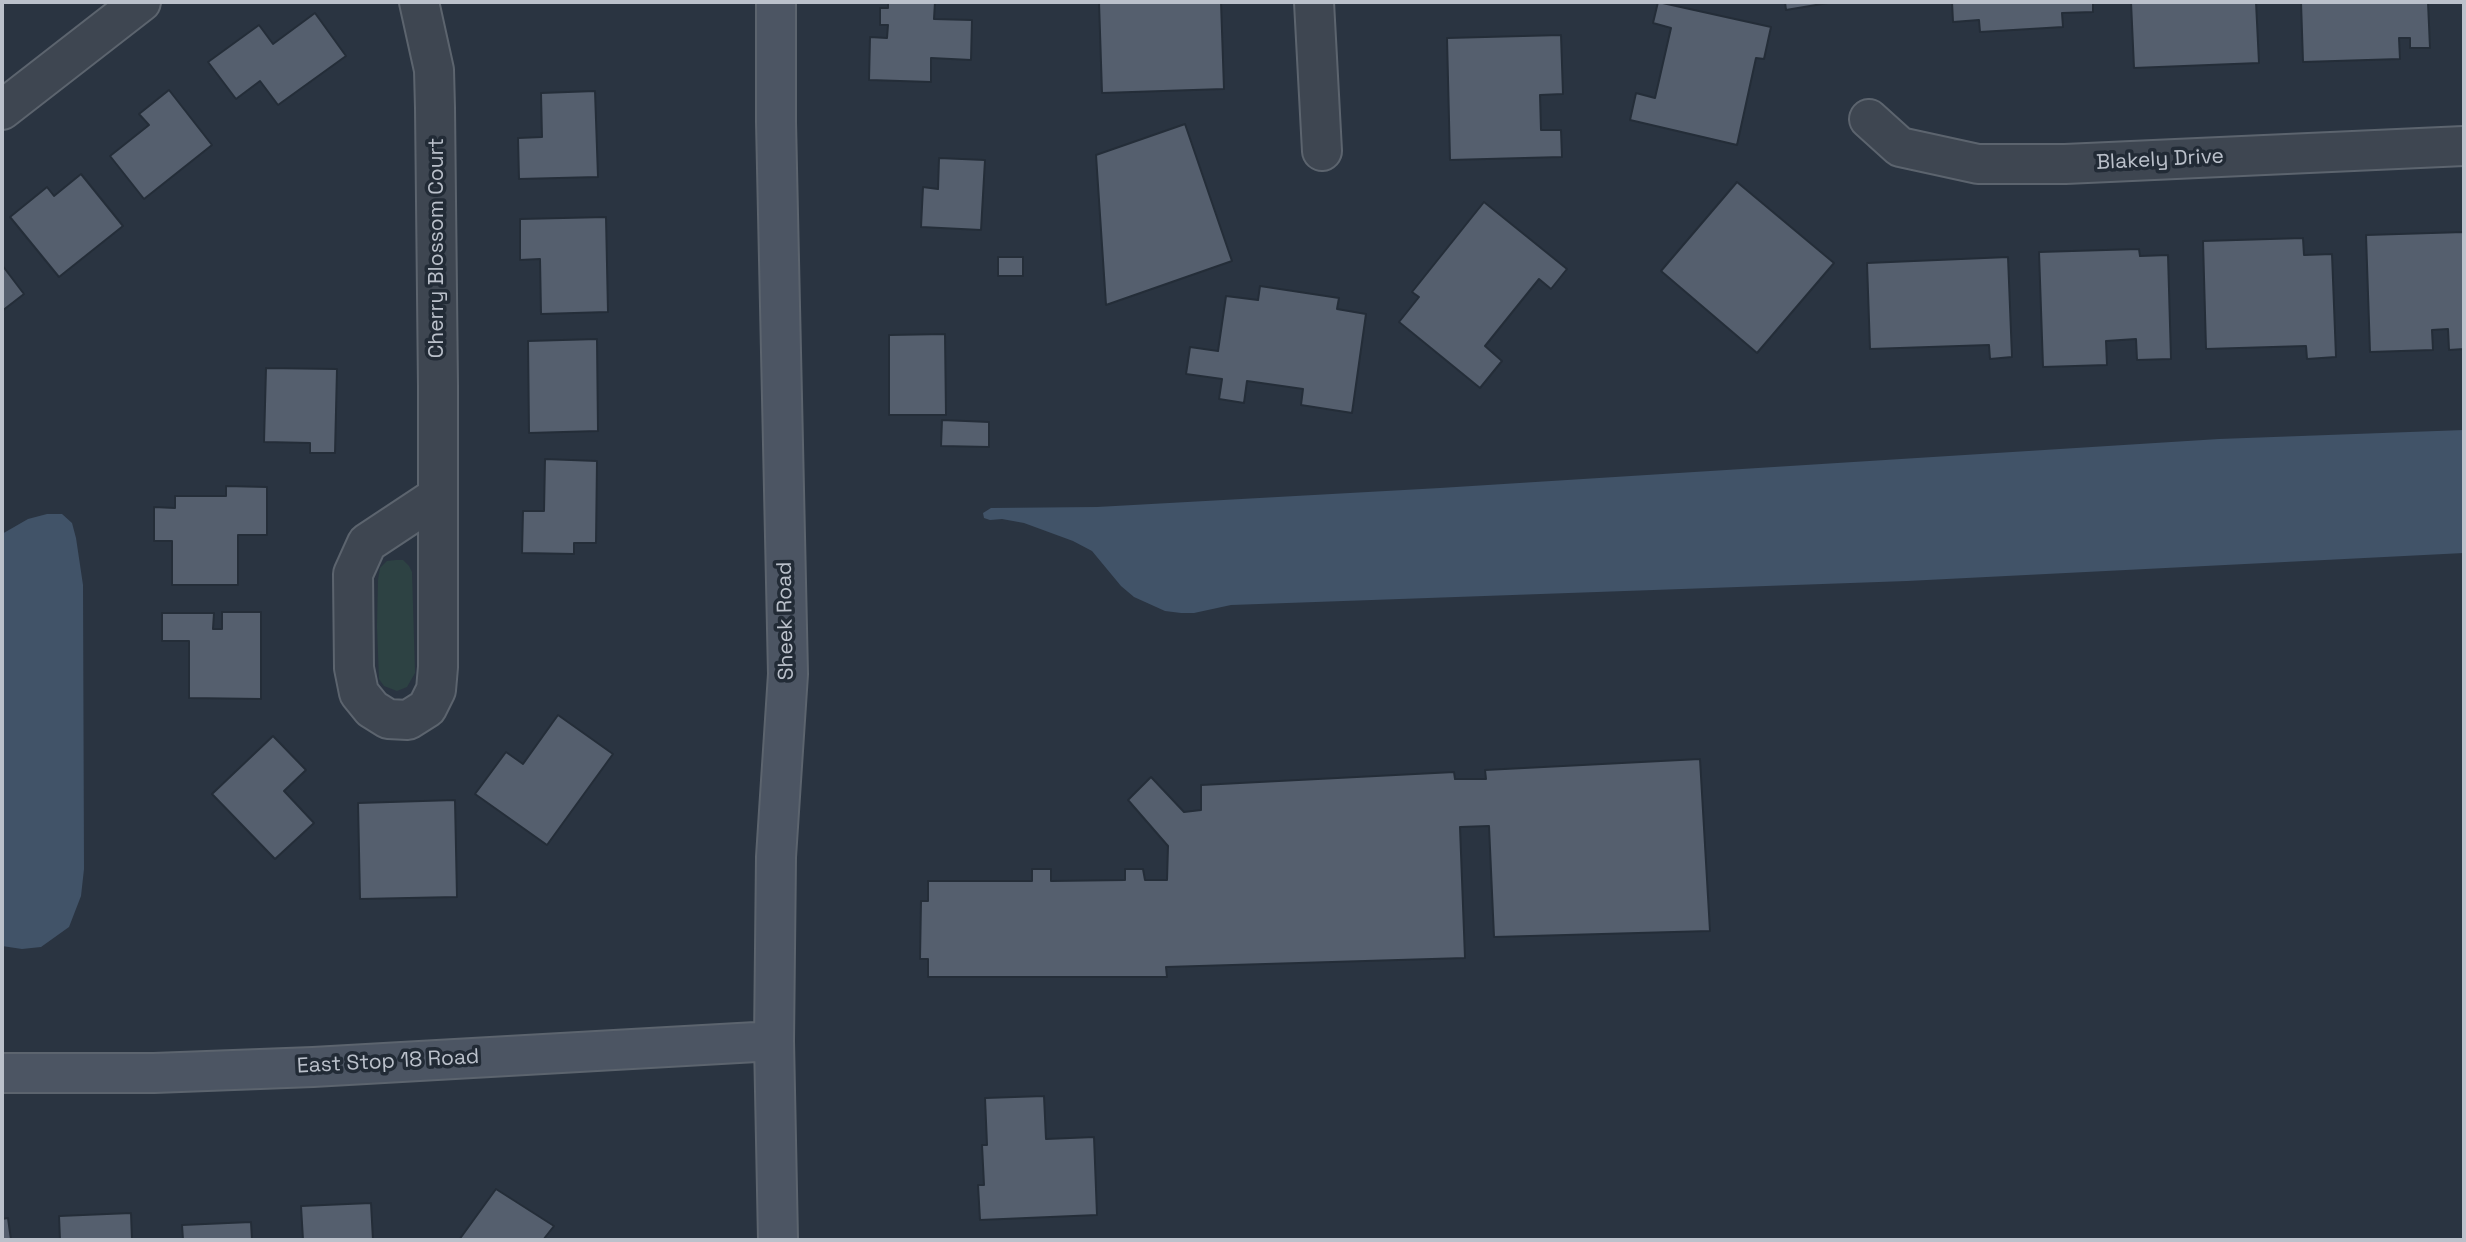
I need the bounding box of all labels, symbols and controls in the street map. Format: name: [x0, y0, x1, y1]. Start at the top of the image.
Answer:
street label: Cherry Blossom Court: [424, 138, 450, 358]
street label: Blakely Drive: [2095, 144, 2225, 176]
street label: Sheek Road: [772, 561, 800, 681]
street label: East Stop 18 Road: [296, 1045, 480, 1079]

